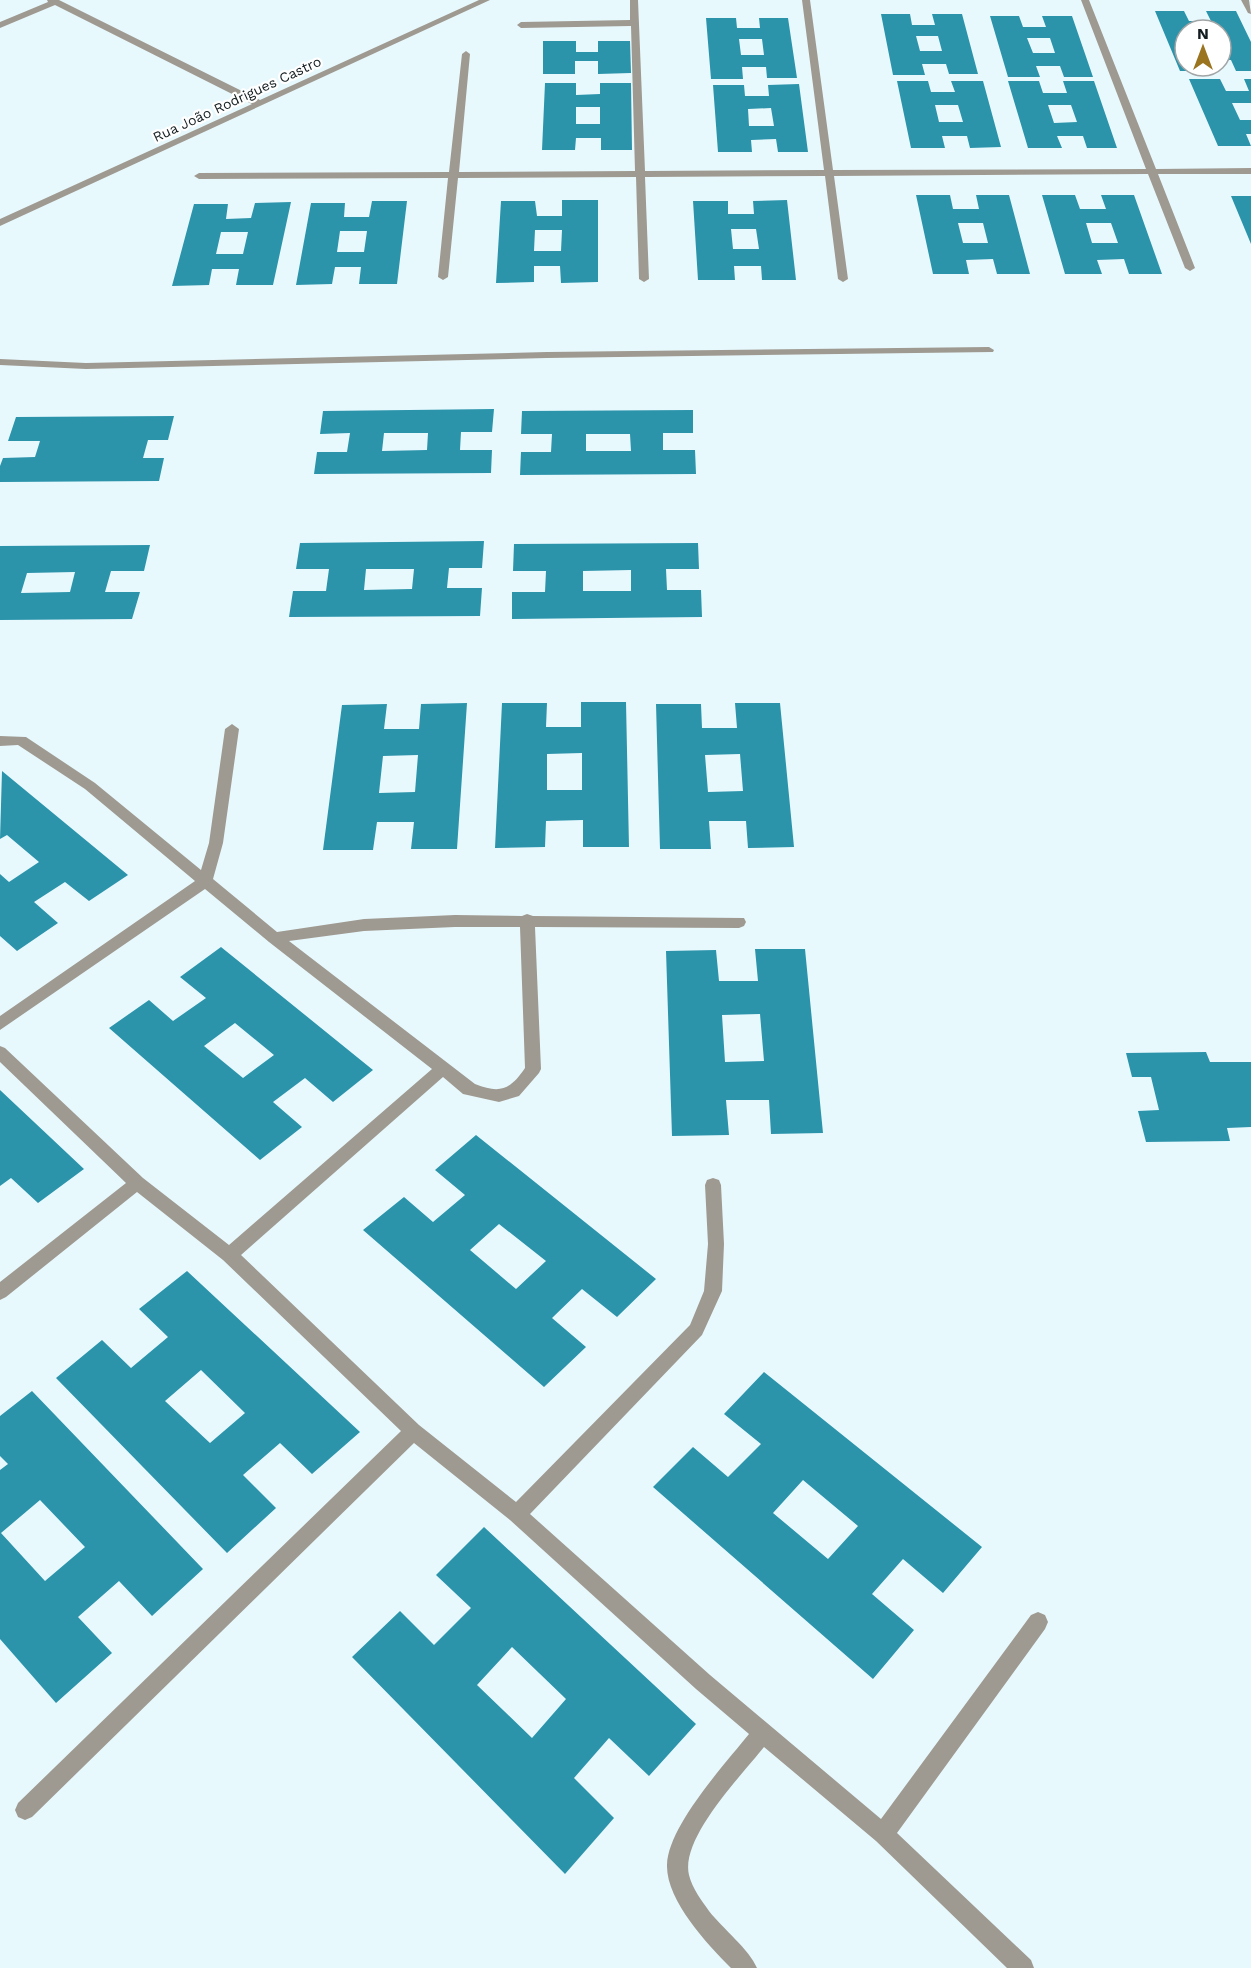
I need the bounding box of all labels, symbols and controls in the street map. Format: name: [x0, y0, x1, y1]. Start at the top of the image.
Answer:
north arrow: [1173, 18, 1233, 78]
text: N: [1197, 24, 1209, 43]
street label: Rua João Rodrigues Castro: [150, 53, 324, 145]

